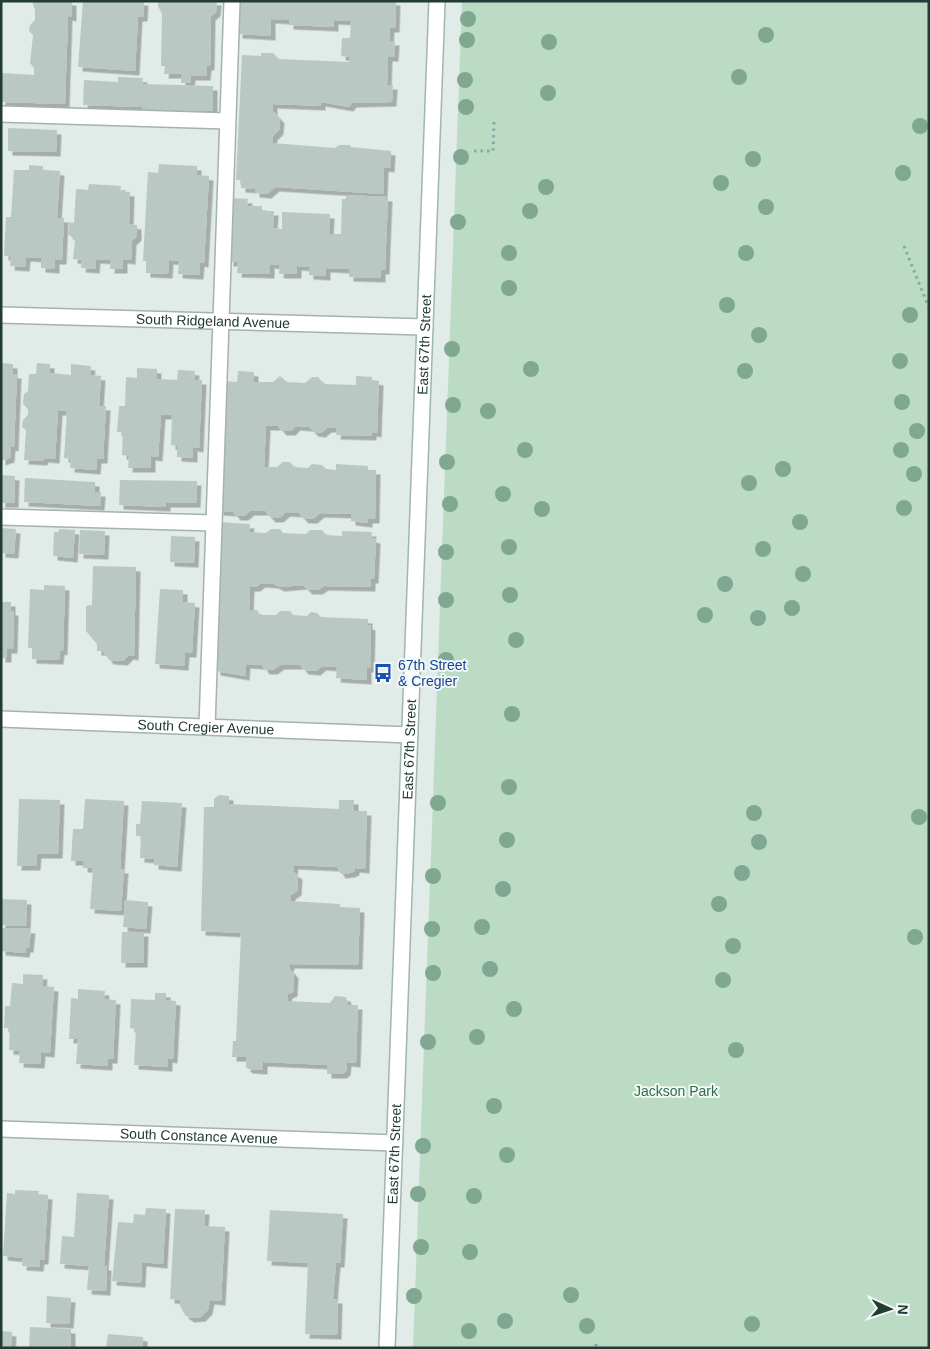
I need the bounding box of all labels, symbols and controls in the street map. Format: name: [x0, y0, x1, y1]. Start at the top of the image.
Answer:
street label: East 67th Street: [414, 294, 434, 395]
street label: South Ridgeland Avenue: [136, 311, 290, 331]
place label: 67th Street & Cregier: [398, 657, 467, 689]
bus stop icon: 67th Street & Cregier: [372, 662, 394, 684]
street label: East 67th Street: [399, 699, 419, 800]
street label: South Cregier Avenue: [137, 716, 275, 738]
park label: Jackson Park: [634, 1083, 719, 1099]
street label: East 67th Street: [384, 1104, 404, 1205]
street label: South Constance Avenue: [120, 1125, 278, 1147]
north arrow: [865, 1284, 915, 1334]
text: N: [895, 1304, 911, 1315]

